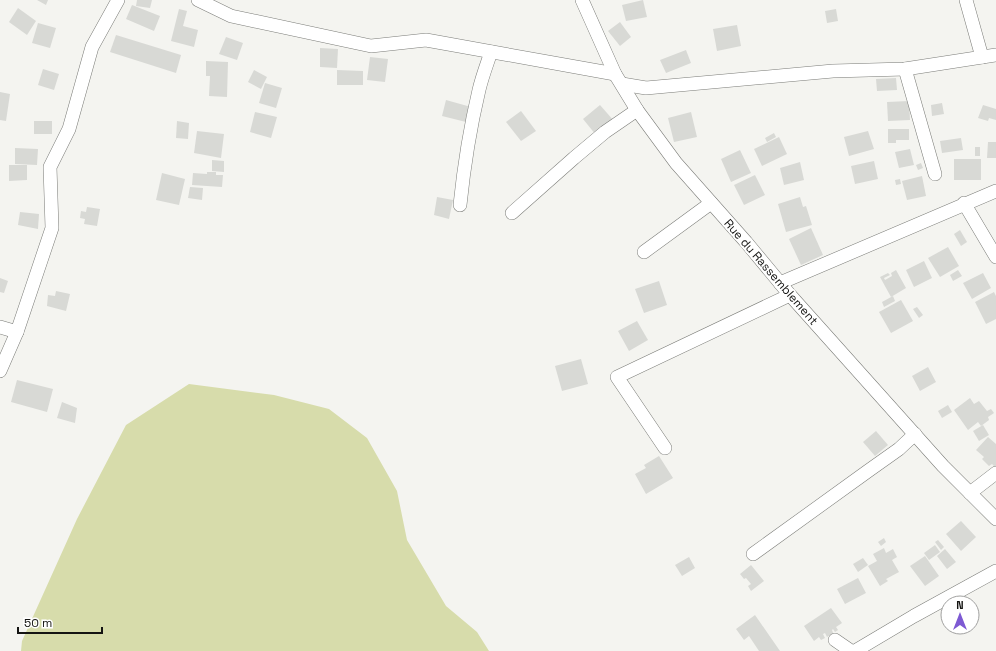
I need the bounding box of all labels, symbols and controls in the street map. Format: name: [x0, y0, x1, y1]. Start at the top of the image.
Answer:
street label: Rue du Rassemblement: [720, 216, 822, 328]
north arrow: [940, 595, 980, 635]
text: N: [956, 598, 964, 612]
scale bar: [18, 609, 102, 635]
text: 50 m: [24, 615, 52, 631]

